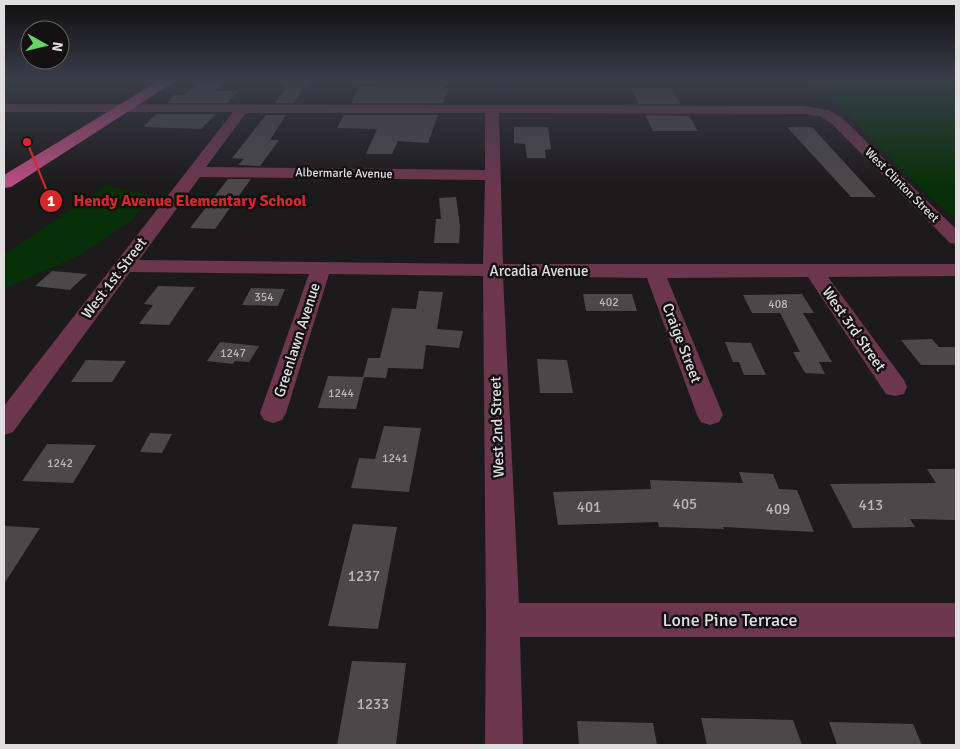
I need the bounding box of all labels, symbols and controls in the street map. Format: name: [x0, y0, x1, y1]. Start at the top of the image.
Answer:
north arrow: [20, 20, 70, 70]
text: N: [48, 41, 66, 53]
street label: West Clinton Street: [861, 145, 942, 226]
street label: Albermarle Avenue: [295, 165, 393, 182]
callout: Hendy Avenue Elementary School: [38, 185, 316, 216]
text: Hendy Avenue Elementary School: [73, 191, 307, 211]
text: 1: [47, 192, 55, 210]
street label: West 1st Street: [78, 234, 150, 322]
street label: Arcadia Avenue: [490, 262, 588, 280]
street label: Greenlawn Avenue: [270, 281, 324, 399]
street label: West 3rd Street: [818, 283, 890, 375]
house number: 354: [254, 290, 274, 305]
house number: 402: [599, 295, 619, 310]
house number: 408: [768, 297, 788, 312]
street label: Craige Street: [659, 301, 705, 385]
house number: 1247: [220, 346, 246, 361]
street label: West 2nd Street: [486, 376, 508, 478]
house number: 1244: [328, 386, 354, 401]
house number: 1241: [382, 451, 408, 466]
house number: 1242: [47, 456, 73, 471]
house number: 405: [673, 495, 697, 513]
house number: 413: [859, 496, 883, 514]
house number: 401: [577, 498, 601, 516]
house number: 409: [766, 500, 790, 518]
house number: 1237: [348, 567, 380, 585]
street label: Lone Pine Terrace: [663, 609, 797, 631]
house number: 1233: [357, 695, 389, 713]

